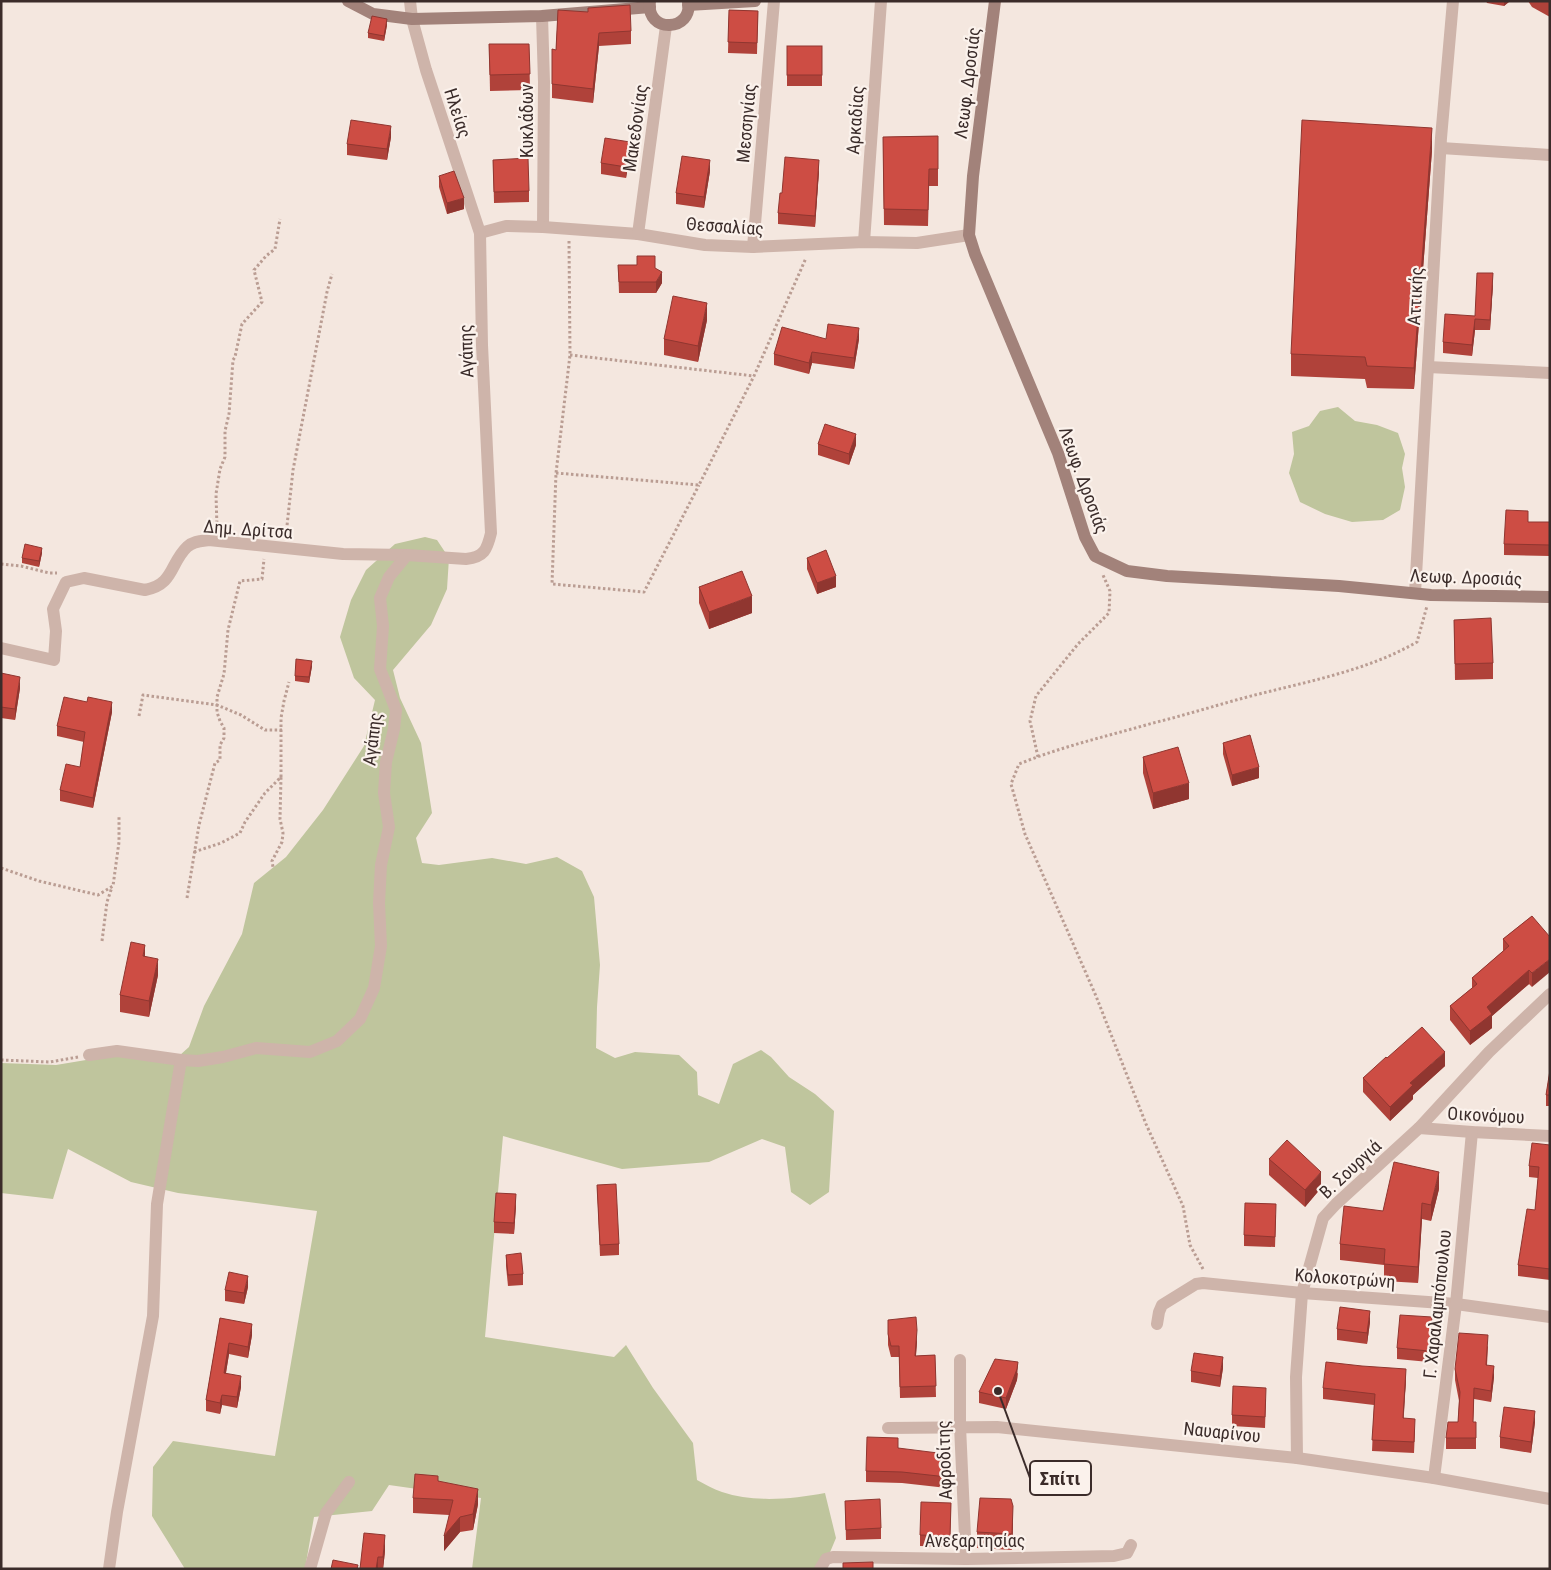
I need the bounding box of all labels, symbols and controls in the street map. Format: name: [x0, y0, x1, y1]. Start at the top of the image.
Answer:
street label: Λεωφ. Δροσιάς: [950, 26, 984, 140]
street label: Μεσσηνίας: [732, 82, 760, 164]
street label: Μακεδονίας: [618, 83, 652, 173]
street label: Κυκλάδων: [516, 84, 537, 158]
street label: Ηλείας: [440, 85, 476, 141]
street label: Αρκαδίας: [842, 85, 868, 155]
street label: Θεσσαλίας: [686, 213, 764, 239]
street label: Αττικής: [1403, 266, 1427, 326]
street label: Αγάπης: [455, 324, 477, 378]
street label: Λεωφ. Δροσιάς: [1055, 424, 1113, 536]
street label: Δημ. Δρίτσα: [203, 515, 293, 543]
street label: Λεωφ. Δροσιάς: [1410, 565, 1522, 589]
street label: Αγάπης: [358, 711, 386, 767]
street label: Οικονόμου: [1447, 1102, 1525, 1128]
street label: Β. Σουργιά: [1315, 1135, 1385, 1203]
street label: Γ. Χαραλαμπόπουλου: [1419, 1229, 1455, 1379]
street label: Κολοκοτρώνη: [1294, 1264, 1396, 1292]
street label: Ναυαρίνου: [1182, 1418, 1262, 1446]
street label: Αφροδίτης: [932, 1420, 956, 1500]
callout: Σπίτι: [1030, 1461, 1091, 1495]
text: Σπίτι: [1040, 1467, 1081, 1490]
street label: Ανεξαρτησίας: [925, 1530, 1025, 1551]

